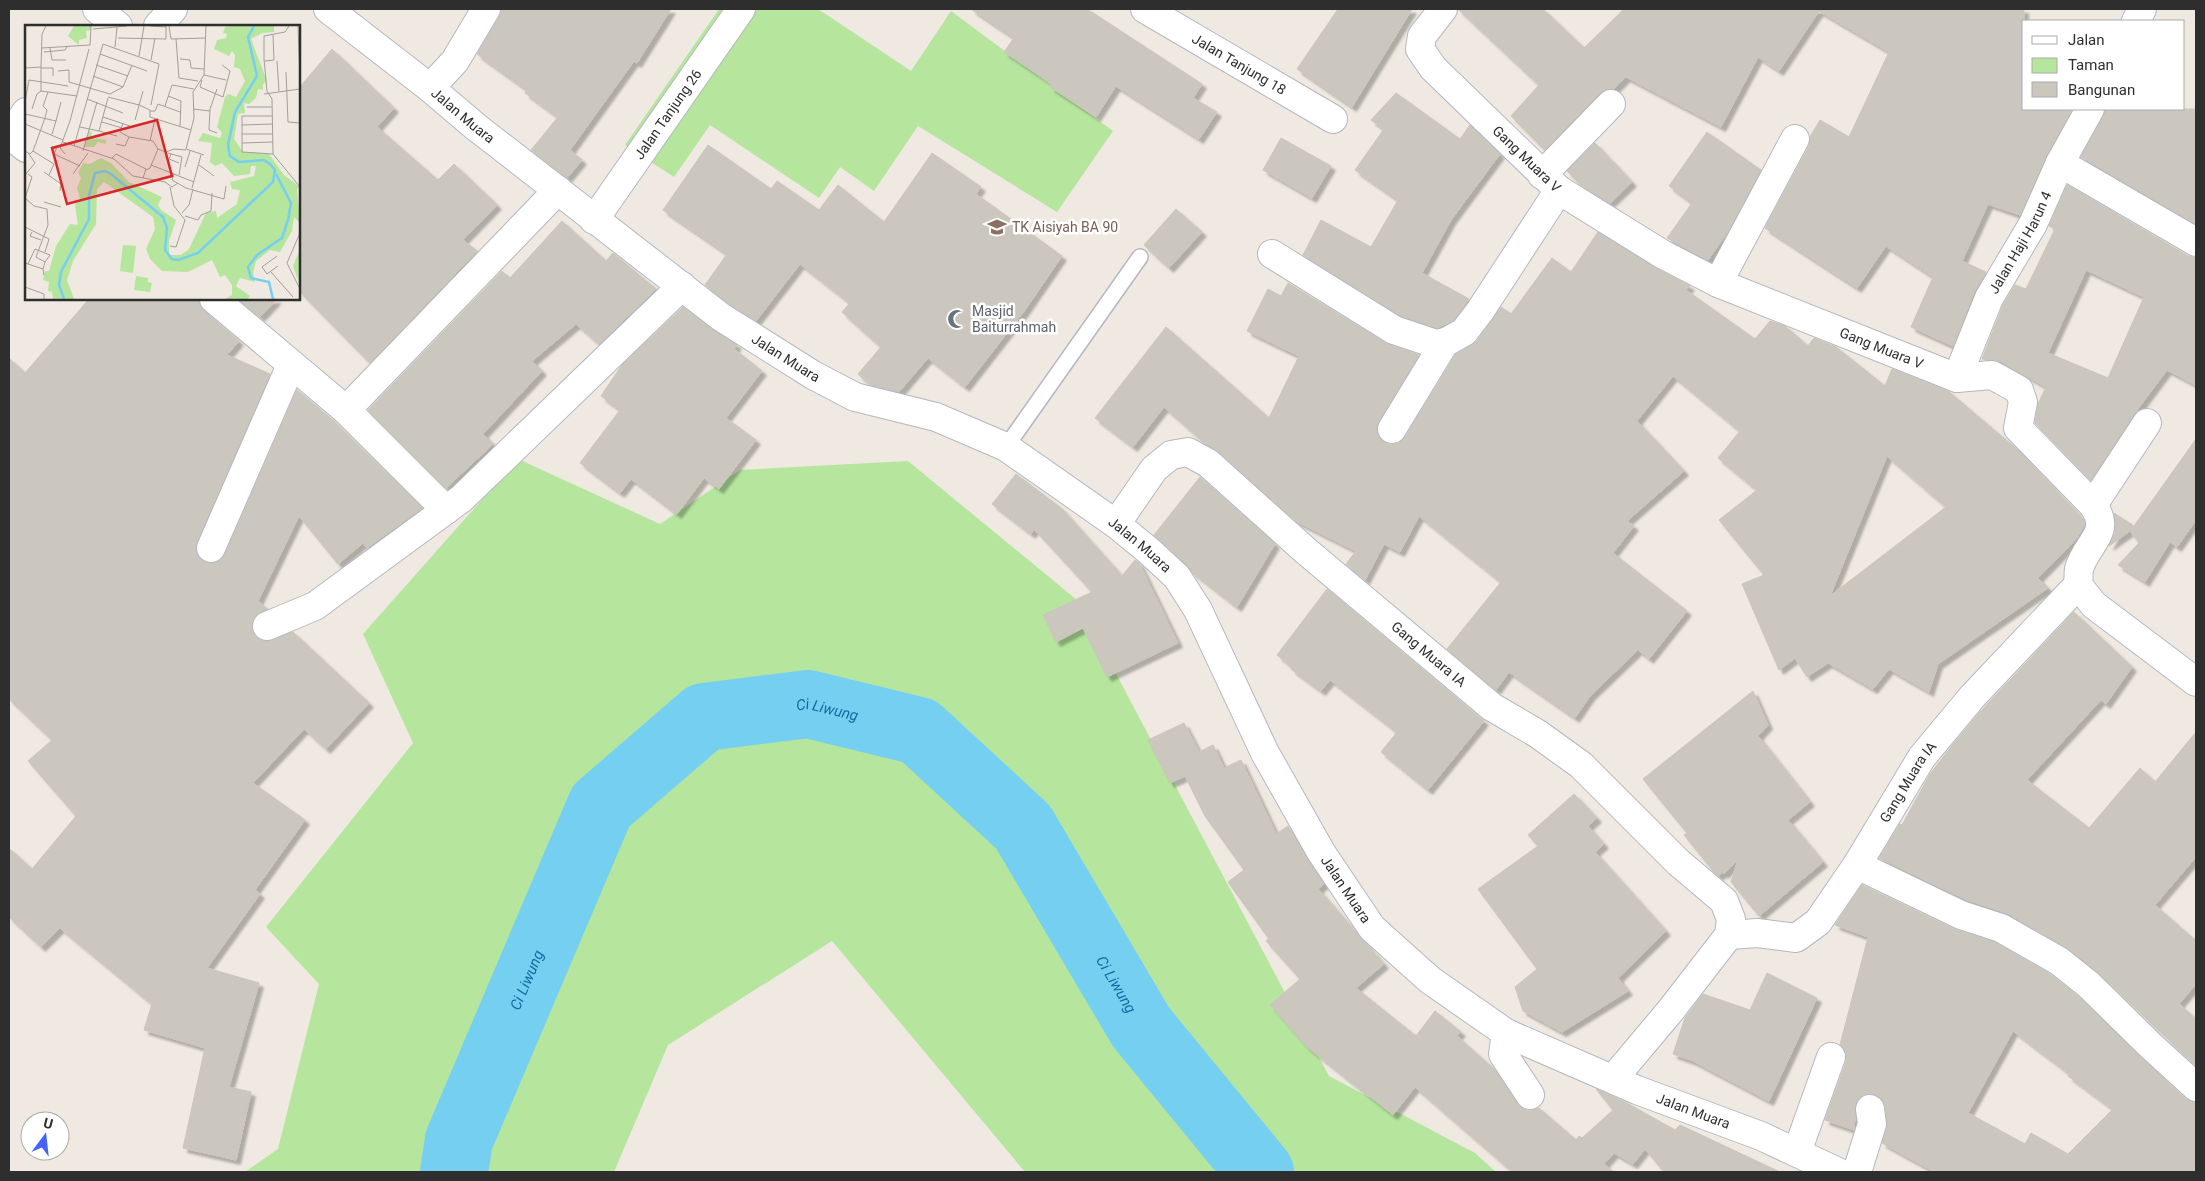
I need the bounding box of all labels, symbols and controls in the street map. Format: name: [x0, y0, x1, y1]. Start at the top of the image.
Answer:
legend: [2022, 20, 2185, 110]
inset map: [25, 25, 300, 300]
street label: Jalan Tanjung 18: [1189, 30, 1289, 98]
text: Jalan: [2068, 31, 2105, 49]
text: Taman: [2068, 56, 2114, 74]
street label: Jalan Tanjung 26: [631, 66, 705, 162]
text: Bangunan: [2068, 81, 2135, 99]
street label: Jalan Muara: [428, 85, 498, 146]
street label: Gang Muara V: [1490, 122, 1564, 195]
street label: Jalan Haji Harun 4: [1985, 189, 2055, 297]
school or university icon: TK Aisiyah BA 90: [986, 216, 1008, 238]
place label: TK Aisiyah BA 90: [1012, 219, 1118, 235]
place label: Masjid Baiturrahmah: [972, 303, 1056, 335]
mosque icon: Masjid Baiturrahmah: [946, 308, 968, 330]
street label: Gang Muara V: [1837, 324, 1926, 372]
street label: Jalan Muara: [749, 330, 822, 385]
street label: Jalan Muara: [1106, 513, 1175, 576]
street label: Gang Muara IA: [1388, 618, 1469, 690]
water label: Ci Liwung: [795, 695, 860, 725]
street label: Gang Muara IA: [1876, 738, 1939, 825]
street label: Jalan Muara: [1318, 853, 1374, 926]
water label: Ci Liwung: [506, 948, 548, 1013]
water label: Ci Liwung: [1092, 953, 1140, 1016]
street label: Jalan Muara: [1654, 1090, 1732, 1132]
north arrow: [20, 1111, 70, 1161]
text: U: [42, 1115, 55, 1132]

